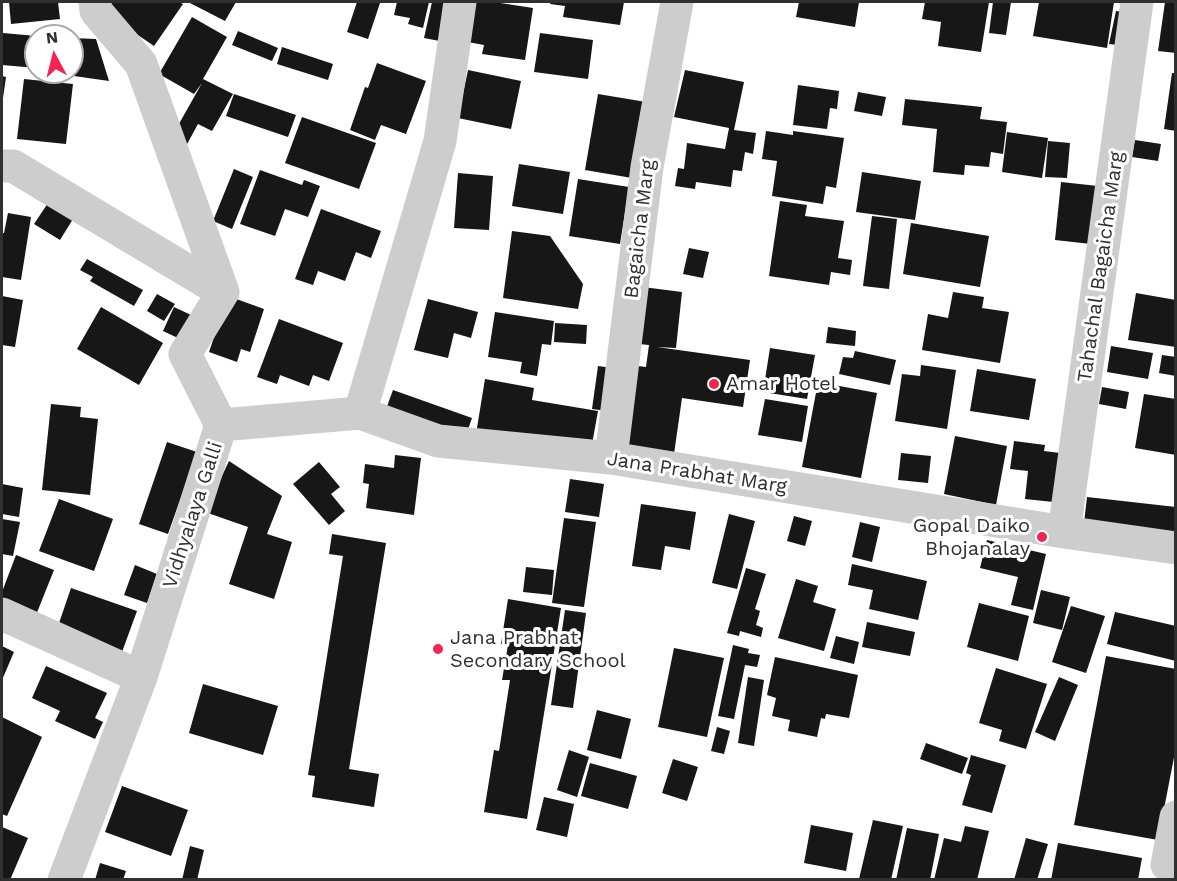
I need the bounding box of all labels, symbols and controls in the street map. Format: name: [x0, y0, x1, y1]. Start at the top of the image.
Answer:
north arrow: [24, 24, 84, 84]
text: N: [45, 27, 59, 48]
street label: Tahachal Bagaicha Marg: [1073, 150, 1129, 384]
street label: Bagaicha Marg: [620, 158, 660, 300]
place label: Amar Hotel: [726, 372, 837, 396]
marker: Amar Hotel: [707, 377, 721, 391]
street label: Vidhyalaya Galli: [158, 439, 228, 591]
street label: Jana Prabhat Marg: [605, 447, 789, 499]
place label: Gopal Daiko Bhojanalay: [913, 514, 1030, 561]
marker: Gopal Daiko Bhojanalay: [1035, 530, 1049, 544]
place label: Jana Prabhat Secondary School: [450, 626, 626, 673]
marker: Jana Prabhat Secondary School: [431, 642, 445, 656]

